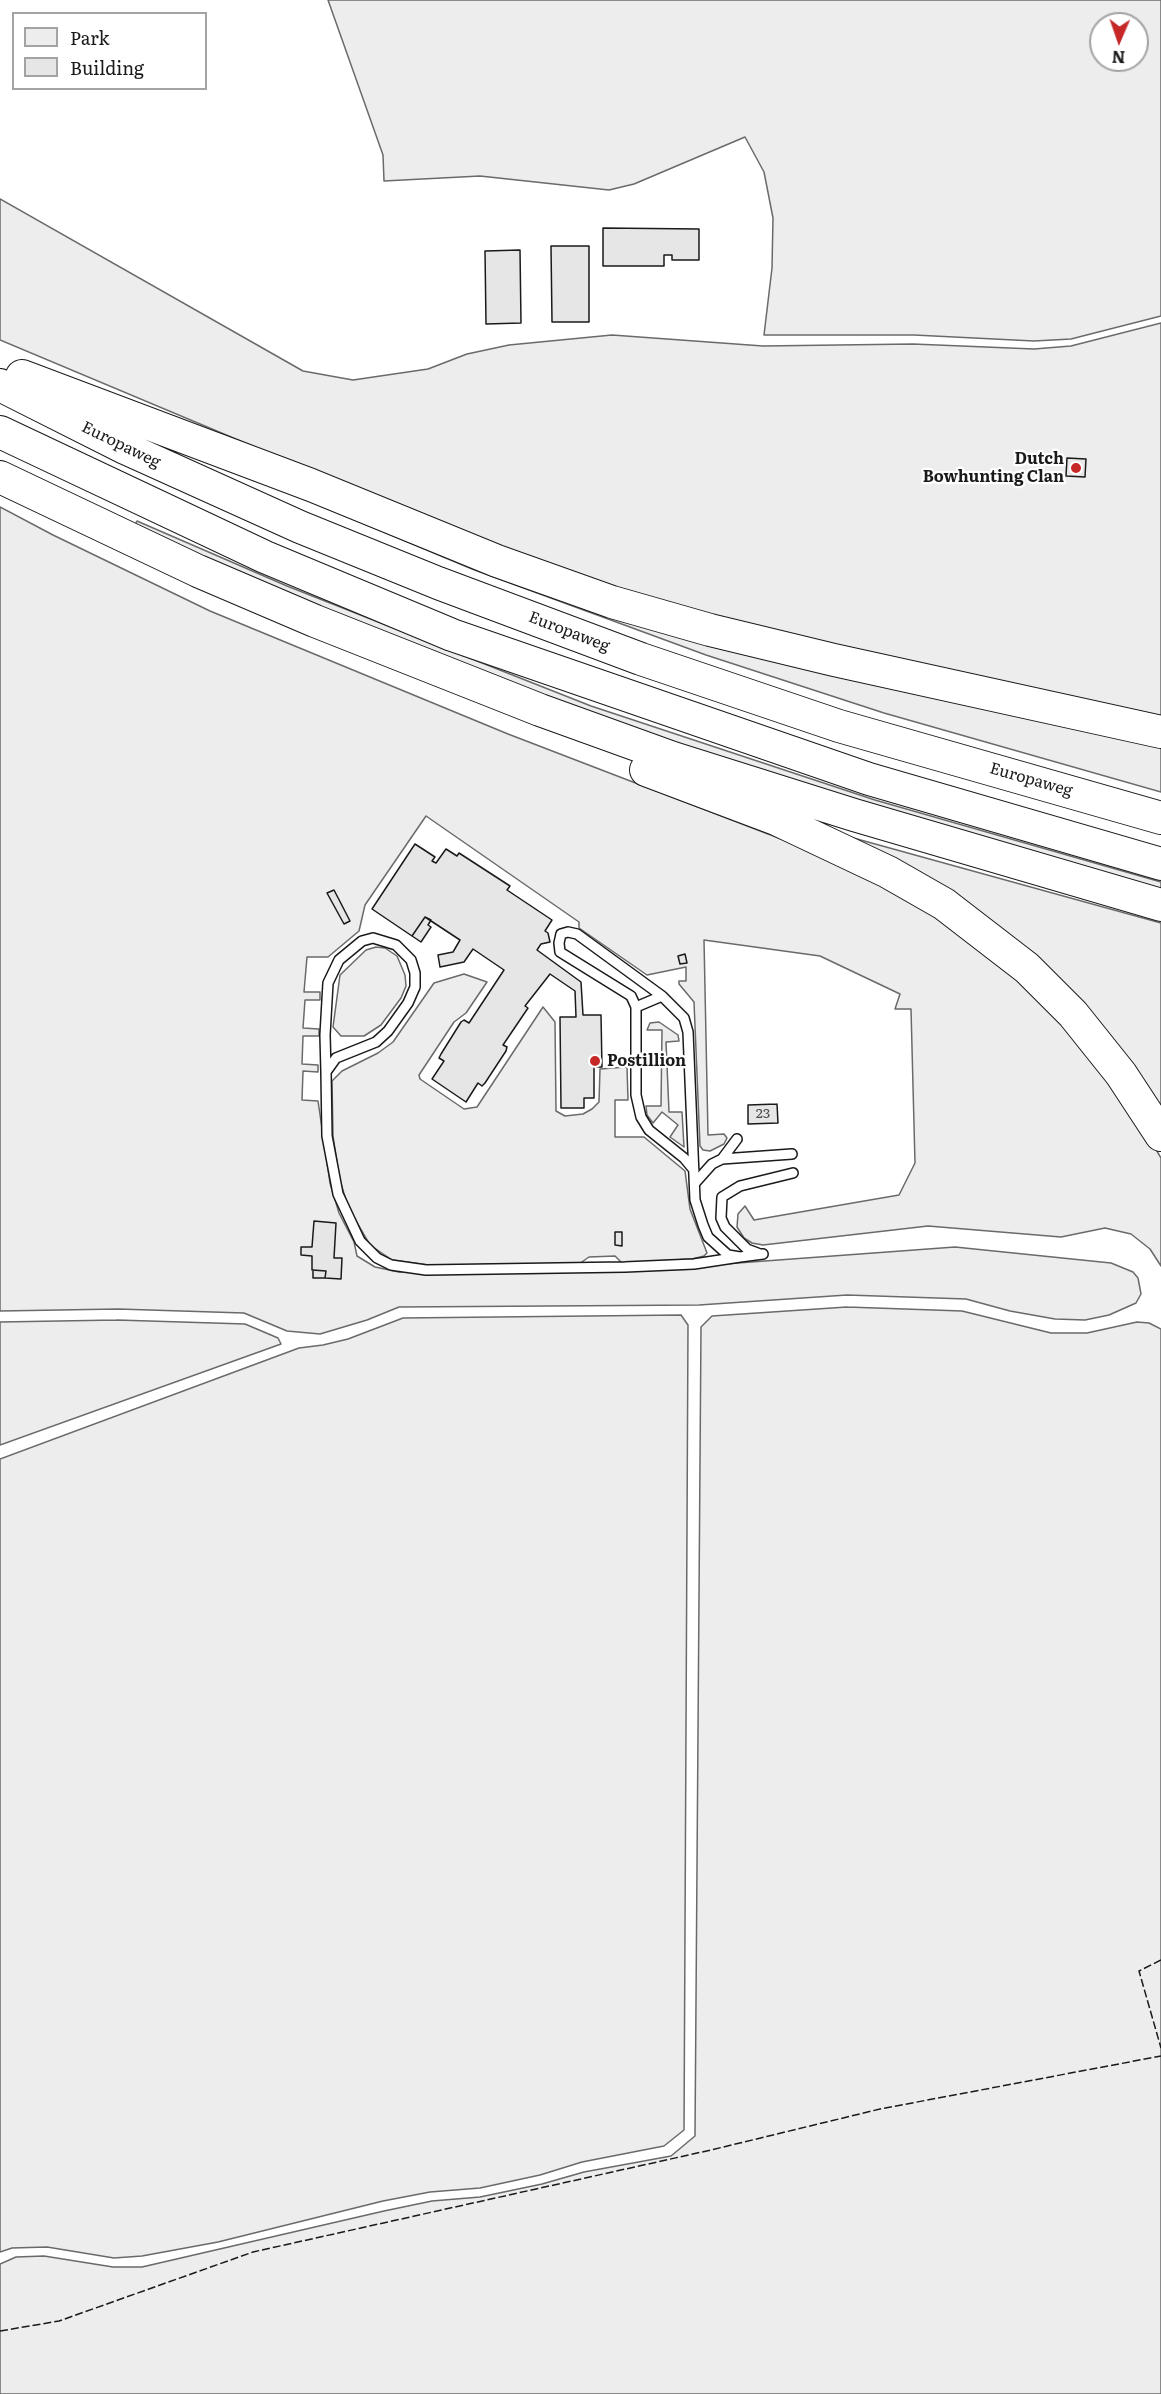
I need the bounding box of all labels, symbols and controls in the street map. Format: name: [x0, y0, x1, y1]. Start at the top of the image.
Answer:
legend: [12, 12, 207, 90]
north arrow: [1089, 12, 1149, 72]
text: Park: [70, 24, 109, 51]
text: N: [1111, 46, 1126, 70]
text: Building: [70, 54, 144, 81]
street label: Europaweg: [78, 418, 164, 472]
place label: Dutch Bowhunting Clan: [923, 449, 1064, 487]
marker: Dutch Bowhunting Clan: [1069, 461, 1083, 475]
street label: Europaweg: [526, 608, 612, 656]
street label: Europaweg: [987, 759, 1075, 801]
place label: Postillion: [607, 1051, 686, 1071]
marker: Postillion: [588, 1054, 602, 1068]
house number: 23: [756, 1106, 770, 1122]

